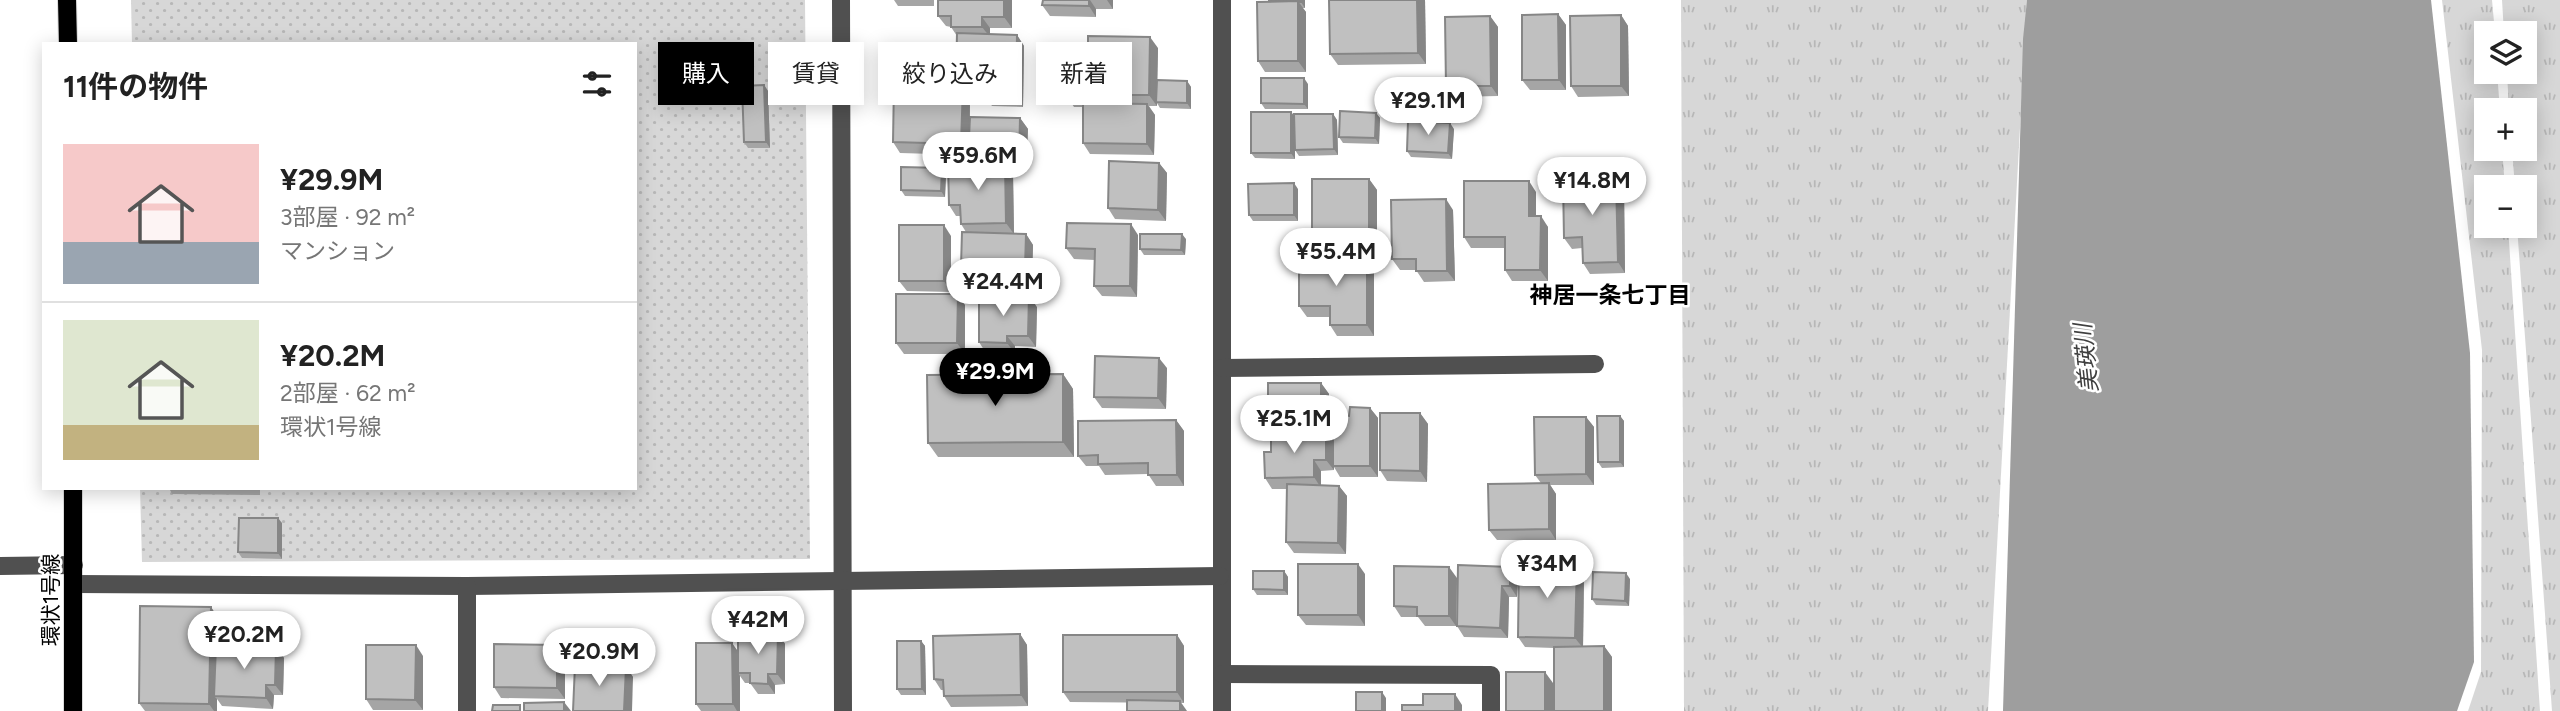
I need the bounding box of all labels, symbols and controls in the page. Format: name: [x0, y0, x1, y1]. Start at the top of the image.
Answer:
map controls: [2474, 21, 2537, 238]
button: layers: [2474, 21, 2537, 84]
chip: 購入: [658, 42, 754, 105]
chip: 賃貸: [768, 42, 864, 105]
chip: 絞り込み: [878, 42, 1022, 105]
chip: 新着: [1036, 42, 1132, 105]
icon: filters: [578, 65, 616, 103]
text: 11件の物件: [63, 68, 208, 105]
pin: ¥29.1M: [1371, 78, 1485, 137]
text: ¥29.1M: [1390, 86, 1466, 114]
button: +: [2474, 98, 2537, 161]
pin: ¥59.6M: [921, 132, 1035, 192]
text: ¥59.6M: [938, 141, 1018, 169]
pin: ¥14.8M: [1535, 158, 1649, 217]
text: ¥29.9M: [280, 161, 383, 198]
text: ¥14.8M: [1553, 166, 1631, 194]
icon: home: [119, 172, 203, 256]
button: −: [2474, 175, 2537, 238]
text: 3部屋 · 92 m²: [280, 203, 415, 231]
pin: ¥55.4M: [1279, 229, 1393, 288]
text: マンション: [280, 237, 395, 265]
text: ¥55.4M: [1296, 237, 1376, 265]
pin: ¥24.4M: [946, 258, 1060, 318]
text: ¥24.4M: [962, 267, 1044, 295]
district label: 神居一条七丁目: [1530, 281, 1691, 309]
water label: 美瑛川: [2068, 319, 2104, 394]
text: ¥20.2M: [280, 337, 385, 374]
icon: home: [119, 348, 203, 432]
pin: ¥29.9M: [938, 348, 1052, 408]
text: ¥29.9M: [955, 357, 1035, 385]
text: 2部屋 · 62 m²: [280, 379, 416, 407]
pin: ¥25.1M: [1237, 396, 1351, 455]
text: ¥25.1M: [1256, 404, 1332, 432]
text: 環状1号線: [280, 413, 382, 441]
pin: ¥34M: [1506, 540, 1588, 600]
text: ¥34M: [1517, 549, 1577, 577]
street label: 環状1号線: [38, 554, 63, 646]
pin: ¥42M: [717, 596, 799, 656]
text: ¥42M: [727, 605, 789, 633]
pin: ¥20.2M: [187, 612, 301, 671]
text: ¥20.2M: [204, 620, 284, 648]
pin: ¥20.9M: [542, 628, 656, 688]
text: ¥20.9M: [559, 637, 639, 665]

